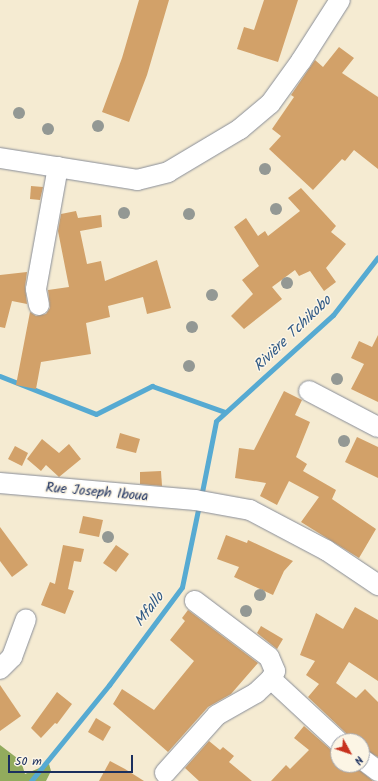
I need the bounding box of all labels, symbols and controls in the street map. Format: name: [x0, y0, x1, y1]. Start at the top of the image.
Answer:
water label: Rivière Tchikobo: [250, 292, 336, 376]
street label: Rue Joseph Iboua: [45, 479, 149, 505]
water label: Mfallo: [131, 589, 169, 631]
north arrow: [330, 733, 370, 773]
scale bar: [10, 747, 135, 773]
text: 50 m: [15, 752, 42, 771]
text: N: [349, 752, 368, 769]

